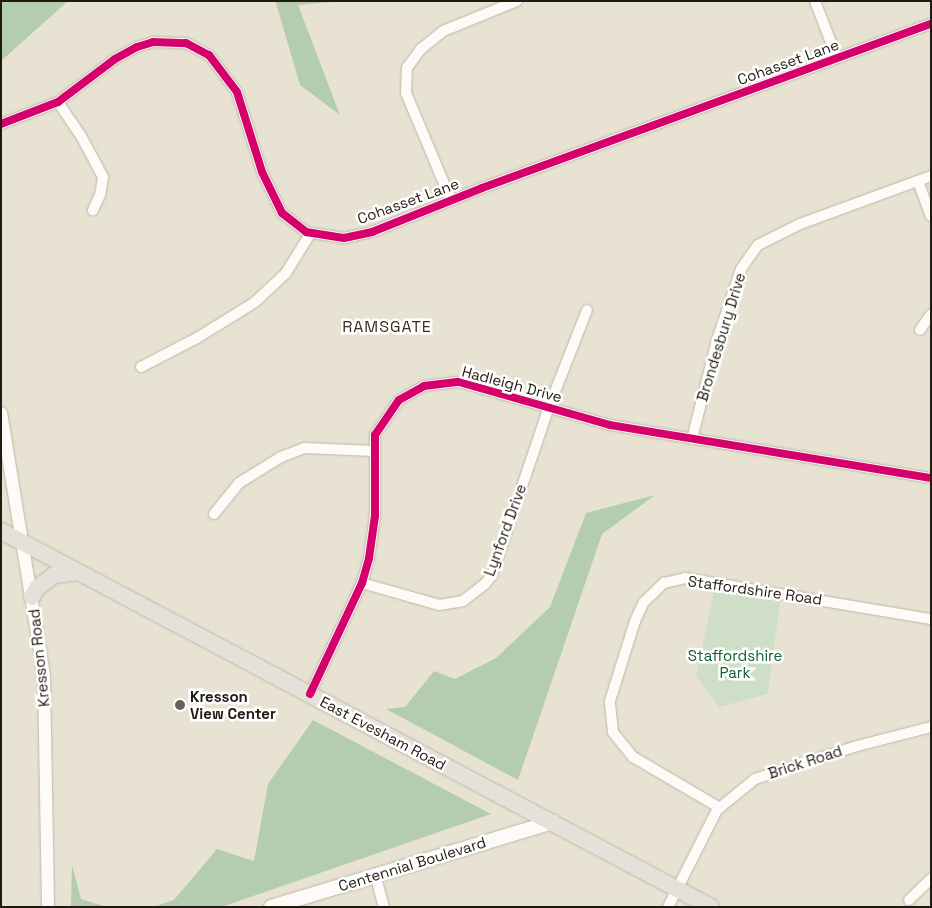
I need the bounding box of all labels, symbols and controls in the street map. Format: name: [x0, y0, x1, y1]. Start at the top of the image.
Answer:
street label: Cohasset Lane: [735, 35, 841, 89]
street label: Cohasset Lane: [355, 174, 461, 228]
street label: Brondesbury Drive: [693, 270, 749, 404]
district label: RAMSGATE: [341, 317, 433, 337]
street label: Hadleigh Drive: [460, 362, 564, 406]
street label: Lynford Drive: [480, 482, 530, 578]
street label: Staffordshire Road: [687, 572, 823, 608]
street label: Kresson Road: [25, 608, 53, 708]
park label: Staffordshire Park: [688, 646, 782, 681]
place label: Kresson View Center: [190, 687, 276, 722]
street label: East Evesham Road: [317, 692, 449, 774]
marker: Kresson View Center: [174, 699, 186, 711]
street label: Brick Road: [766, 742, 844, 782]
street label: Centennial Boulevard: [336, 833, 488, 895]

